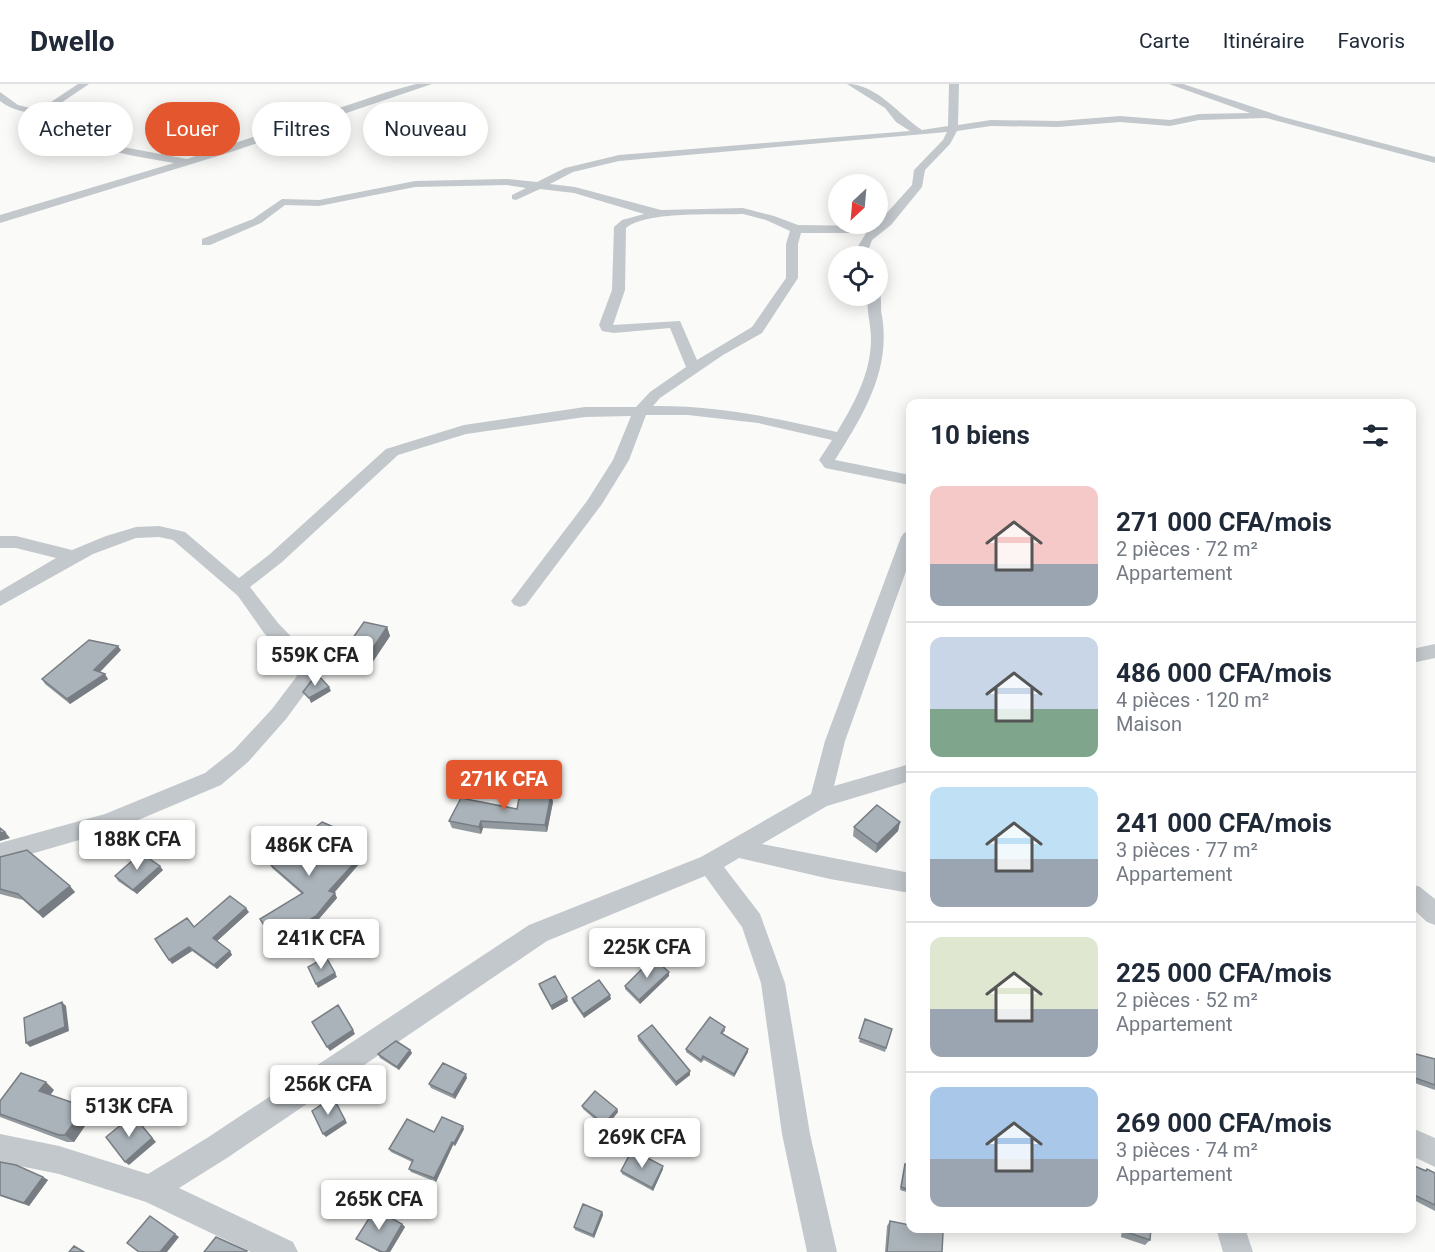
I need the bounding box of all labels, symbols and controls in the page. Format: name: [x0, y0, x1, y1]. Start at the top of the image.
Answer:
text: Dwello: [30, 25, 115, 58]
text: Carte: [1139, 29, 1190, 53]
text: Itinéraire: [1223, 29, 1304, 53]
text: Favoris: [1337, 29, 1405, 53]
chip: Acheter: [18, 102, 133, 156]
chip: Louer: [145, 102, 240, 156]
chip: Filtres: [252, 102, 351, 156]
chip: Nouveau: [363, 102, 488, 156]
north arrow: [828, 174, 888, 234]
map controls: [828, 174, 888, 306]
button: locate: [828, 246, 888, 306]
icon: filters: [1359, 419, 1392, 452]
text: 10 biens: [930, 420, 1030, 450]
text: 271 000 CFA/mois: [1116, 507, 1332, 537]
icon: home: [978, 510, 1050, 582]
text: 2 pièces · 72 m²: [1116, 537, 1258, 561]
text: Appartement: [1116, 561, 1233, 585]
pin: 559K CFA: [253, 636, 377, 687]
text: 559K CFA: [271, 643, 359, 667]
text: 486 000 CFA/mois: [1116, 658, 1332, 688]
icon: home: [978, 661, 1050, 733]
text: 4 pièces · 120 m²: [1116, 688, 1269, 712]
text: Maison: [1116, 712, 1182, 736]
pin: 271K CFA: [442, 760, 566, 811]
text: 271K CFA: [460, 767, 548, 791]
text: 241 000 CFA/mois: [1116, 808, 1332, 838]
icon: home: [978, 811, 1050, 883]
pin: 188K CFA: [75, 820, 199, 871]
pin: 486K CFA: [247, 826, 371, 877]
text: 188K CFA: [93, 827, 181, 851]
text: 486K CFA: [265, 833, 353, 857]
text: 3 pièces · 77 m²: [1116, 838, 1258, 862]
text: Appartement: [1116, 862, 1233, 886]
pin: 241K CFA: [259, 919, 383, 970]
text: 241K CFA: [277, 926, 365, 950]
pin: 225K CFA: [585, 928, 709, 979]
text: 225K CFA: [603, 935, 691, 959]
text: 225 000 CFA/mois: [1116, 958, 1332, 988]
icon: home: [978, 961, 1050, 1033]
text: 2 pièces · 52 m²: [1116, 988, 1258, 1012]
text: Appartement: [1116, 1012, 1233, 1036]
pin: 256K CFA: [266, 1065, 390, 1116]
text: 256K CFA: [284, 1072, 372, 1096]
pin: 513K CFA: [67, 1087, 191, 1138]
text: 513K CFA: [85, 1094, 173, 1118]
text: 269 000 CFA/mois: [1116, 1108, 1332, 1138]
icon: home: [978, 1111, 1050, 1183]
pin: 269K CFA: [580, 1118, 704, 1169]
text: 269K CFA: [598, 1125, 686, 1149]
text: 3 pièces · 74 m²: [1116, 1138, 1258, 1162]
text: Appartement: [1116, 1162, 1233, 1186]
pin: 265K CFA: [317, 1180, 441, 1231]
text: 265K CFA: [335, 1187, 423, 1211]

